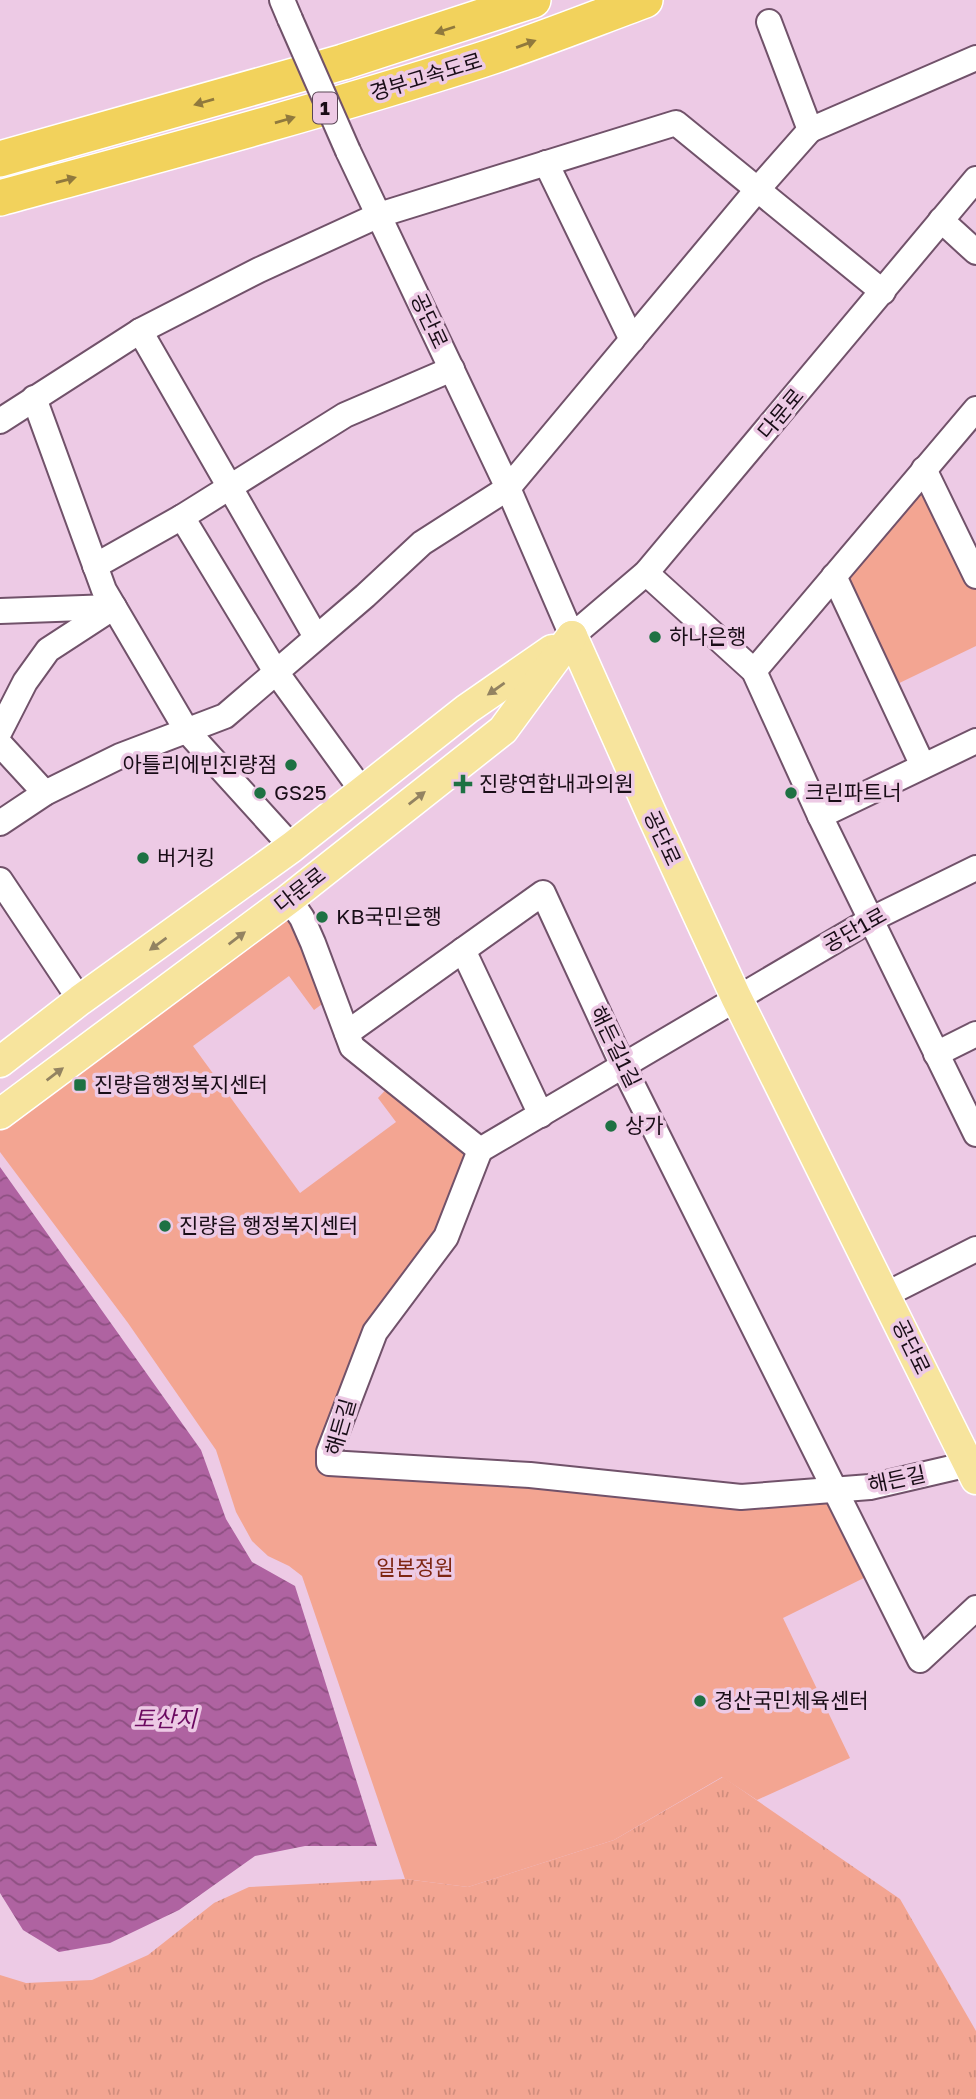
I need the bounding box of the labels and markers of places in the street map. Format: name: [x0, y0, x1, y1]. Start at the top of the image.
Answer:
place label: 하나은행: [669, 623, 746, 649]
marker: 하나은행: [647, 629, 663, 645]
place label: 아틀리에빈진량점: [122, 751, 277, 777]
marker: 아틀리에빈진량점: [283, 757, 299, 773]
place label: 진량연합내과의원: [479, 770, 634, 796]
marker: 진량연합내과의원: [453, 774, 473, 794]
place label: GS25: [274, 779, 327, 805]
place label: 크린파트너: [805, 779, 902, 805]
marker: GS25: [252, 785, 268, 801]
marker: 크린파트너: [783, 785, 799, 801]
place label: 버거킹: [157, 844, 215, 870]
marker: 버거킹: [135, 850, 151, 866]
place label: KB국민은행: [336, 903, 442, 929]
marker: KB국민은행: [314, 909, 330, 925]
place label: 진량읍행정복지센터: [94, 1071, 268, 1097]
marker: 진량읍행정복지센터: [72, 1077, 88, 1093]
place label: 상가: [625, 1112, 664, 1138]
marker: 상가: [603, 1118, 619, 1134]
place label: 진량읍 행정복지센터: [179, 1212, 358, 1238]
marker: 진량읍 행정복지센터: [157, 1218, 173, 1234]
place label: 경산국민체육센터: [714, 1687, 869, 1713]
marker: 경산국민체육센터: [692, 1693, 708, 1709]

